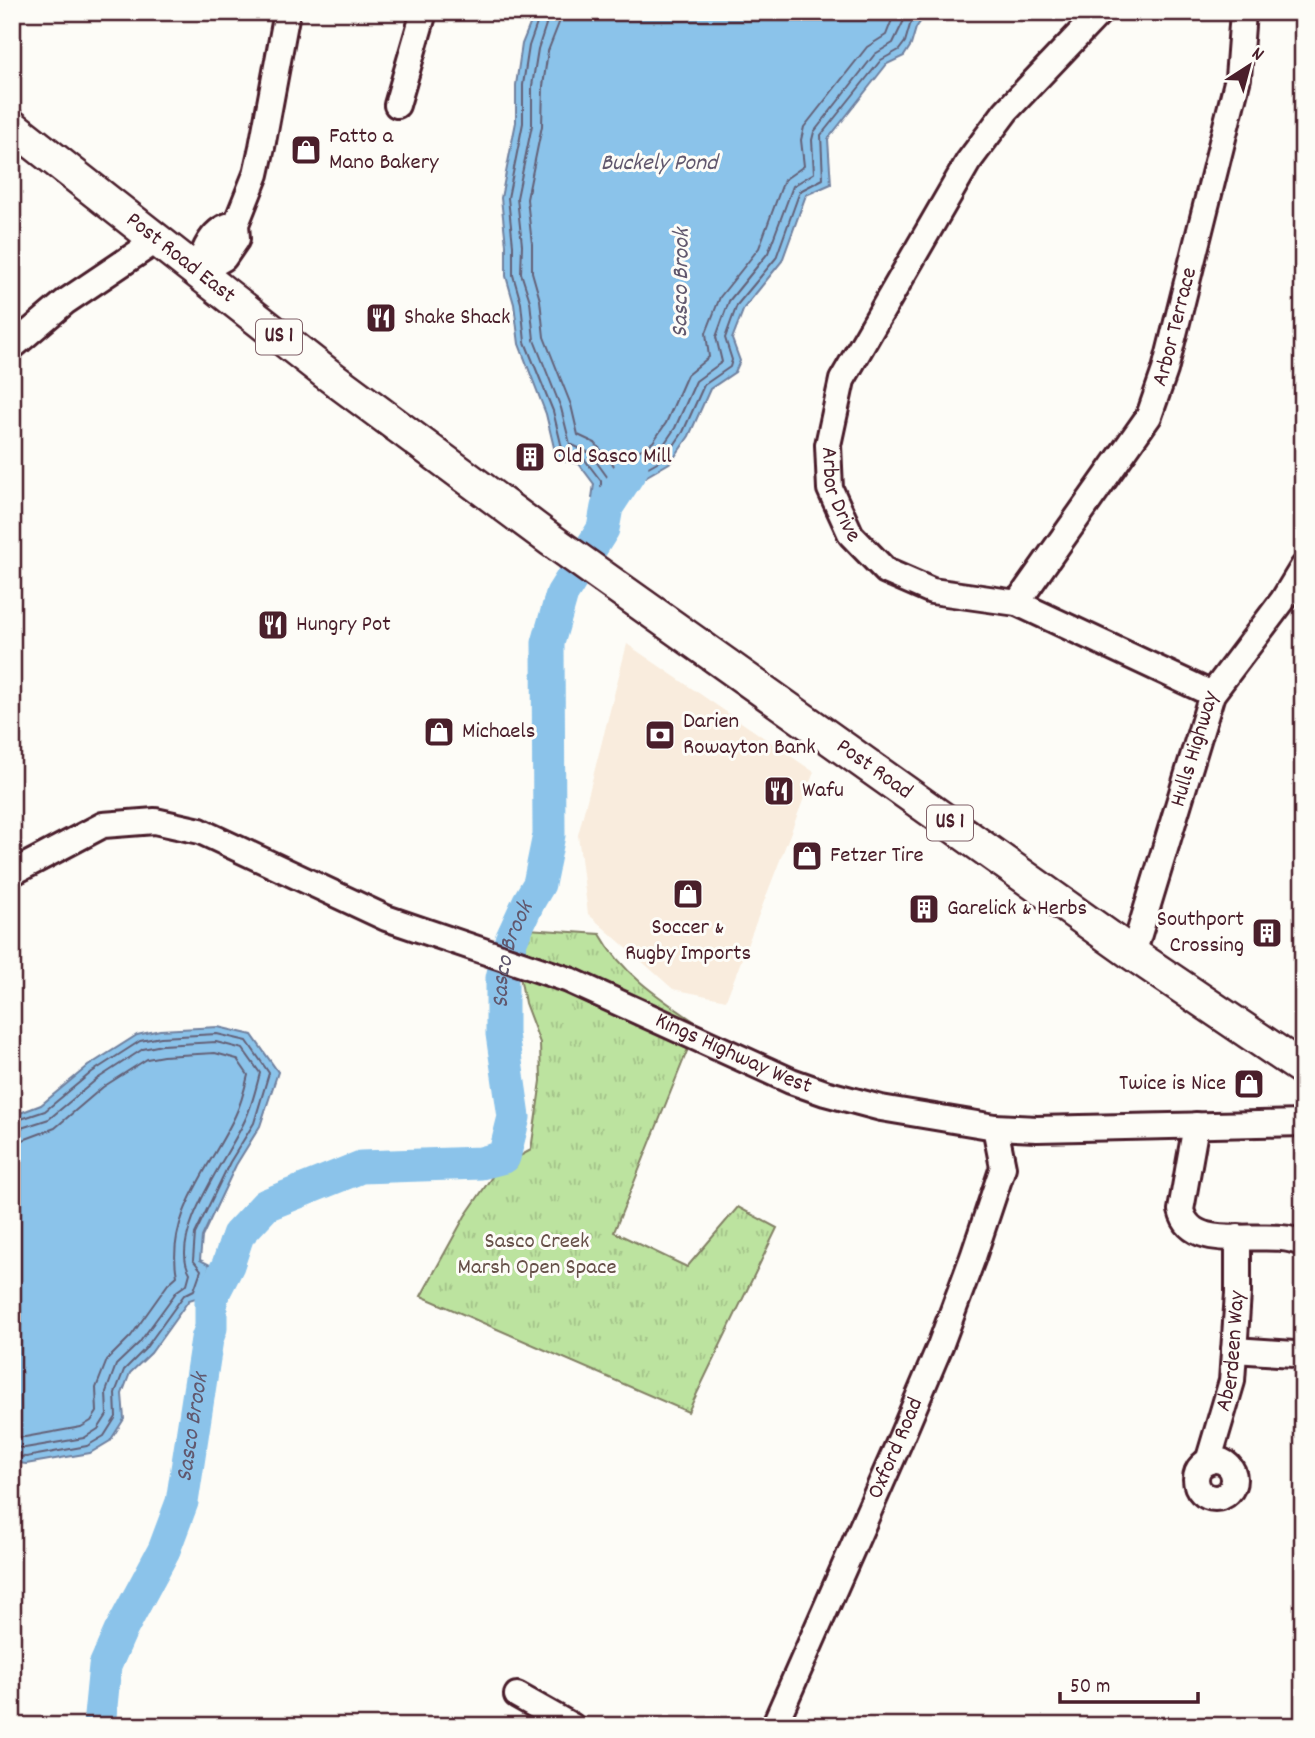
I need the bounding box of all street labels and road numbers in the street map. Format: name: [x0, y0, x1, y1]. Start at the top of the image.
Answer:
street label: Post Road East: [118, 205, 242, 312]
street label: Arbor Terrace: [1144, 264, 1207, 391]
road number: US 1: [256, 320, 302, 354]
street label: Arbor Drive: [812, 446, 868, 551]
street label: Hulls Highway: [1162, 687, 1229, 811]
street label: Post Road: [829, 731, 919, 808]
road number: US 1: [927, 806, 973, 840]
street label: Kings Highway West: [649, 1005, 816, 1104]
street label: Aberdeen Way: [1207, 1289, 1255, 1416]
street label: Oxford Road: [859, 1393, 933, 1505]

